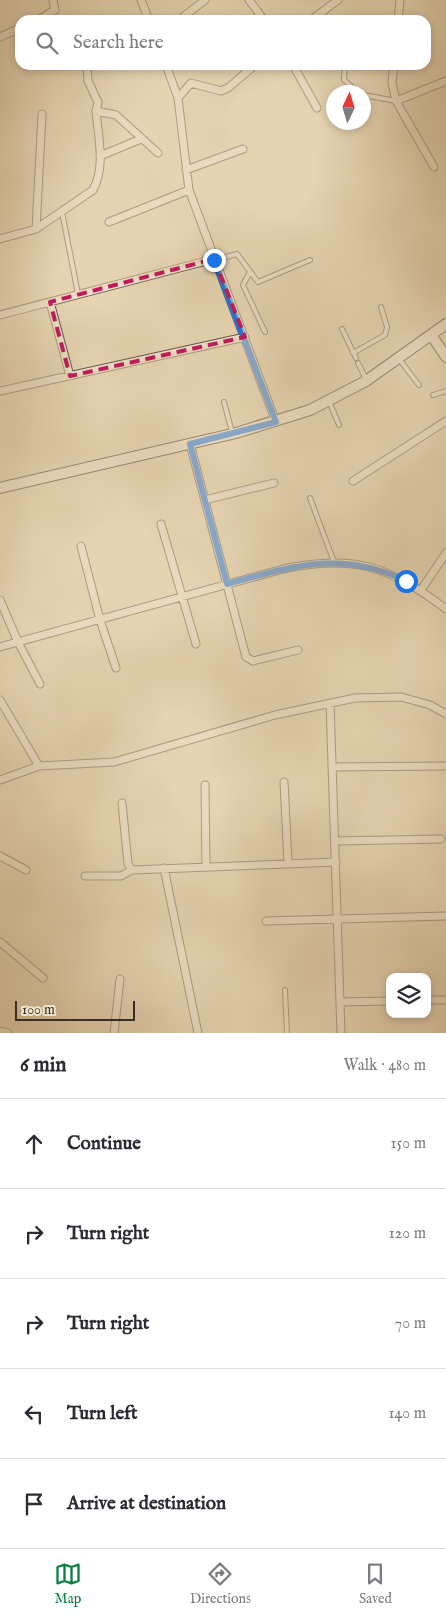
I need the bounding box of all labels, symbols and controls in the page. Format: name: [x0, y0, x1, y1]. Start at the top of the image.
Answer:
search box: [15, 15, 431, 70]
icon: search: [33, 29, 61, 57]
text: Search here: [73, 31, 164, 55]
north arrow: [326, 85, 371, 130]
route end: [203, 249, 226, 272]
route start: [395, 570, 418, 593]
map controls: [386, 973, 431, 1018]
button: layers: [386, 973, 431, 1018]
scale bar: [15, 998, 135, 1021]
text: 100 m: [22, 1001, 55, 1019]
text: 6 min: [20, 1052, 66, 1079]
text: Walk · 480 m: [344, 1056, 426, 1076]
icon: ahead: [20, 1130, 48, 1158]
text: Continue: [67, 1132, 141, 1156]
text: 150 m: [391, 1134, 426, 1154]
icon: right: [20, 1220, 48, 1248]
text: Turn right: [67, 1222, 149, 1246]
text: 120 m: [389, 1224, 426, 1244]
icon: right: [20, 1310, 48, 1338]
text: Turn right: [67, 1312, 149, 1336]
text: 70 m: [395, 1314, 426, 1334]
icon: left: [20, 1400, 48, 1428]
text: Turn left: [67, 1402, 138, 1426]
text: 140 m: [388, 1404, 426, 1424]
icon: arrive: [20, 1490, 48, 1518]
text: Arrive at destination: [67, 1492, 226, 1516]
tab: Map: [54, 1560, 82, 1608]
tab: Directions: [190, 1560, 251, 1608]
tab: Saved: [359, 1560, 392, 1608]

